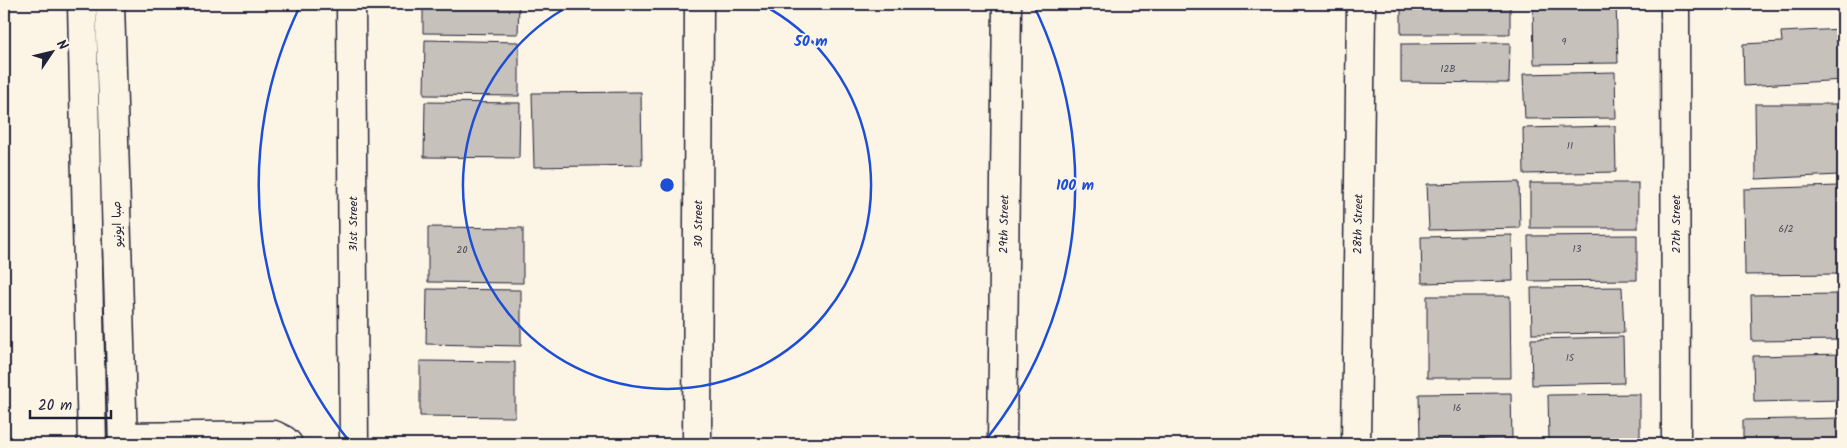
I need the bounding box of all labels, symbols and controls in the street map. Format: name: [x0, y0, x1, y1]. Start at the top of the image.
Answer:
north arrow: [28, 28, 78, 78]
text: 50 m: [793, 30, 828, 54]
house number: 9: [1562, 34, 1567, 50]
text: N: [50, 35, 73, 55]
house number: 12B: [1440, 61, 1456, 77]
house number: 11: [1567, 138, 1573, 154]
text: 100 m: [1056, 174, 1094, 198]
centre of rings: [658, 176, 676, 194]
street label: 28th Street: [1348, 193, 1369, 254]
street label: 29th Street: [994, 194, 1015, 254]
street label: 27th Street: [1667, 194, 1686, 253]
street label: 31st Street: [344, 196, 363, 252]
street label: صبا ایونیو: [107, 200, 128, 249]
street label: 30 Street: [689, 200, 708, 248]
house number: 6/2: [1779, 221, 1794, 237]
house number: 13: [1573, 241, 1582, 257]
house number: 20: [457, 242, 467, 258]
house number: 15: [1566, 350, 1575, 366]
scale bar: [30, 388, 111, 420]
text: 20 m: [38, 394, 72, 418]
house number: 16: [1453, 400, 1461, 416]

